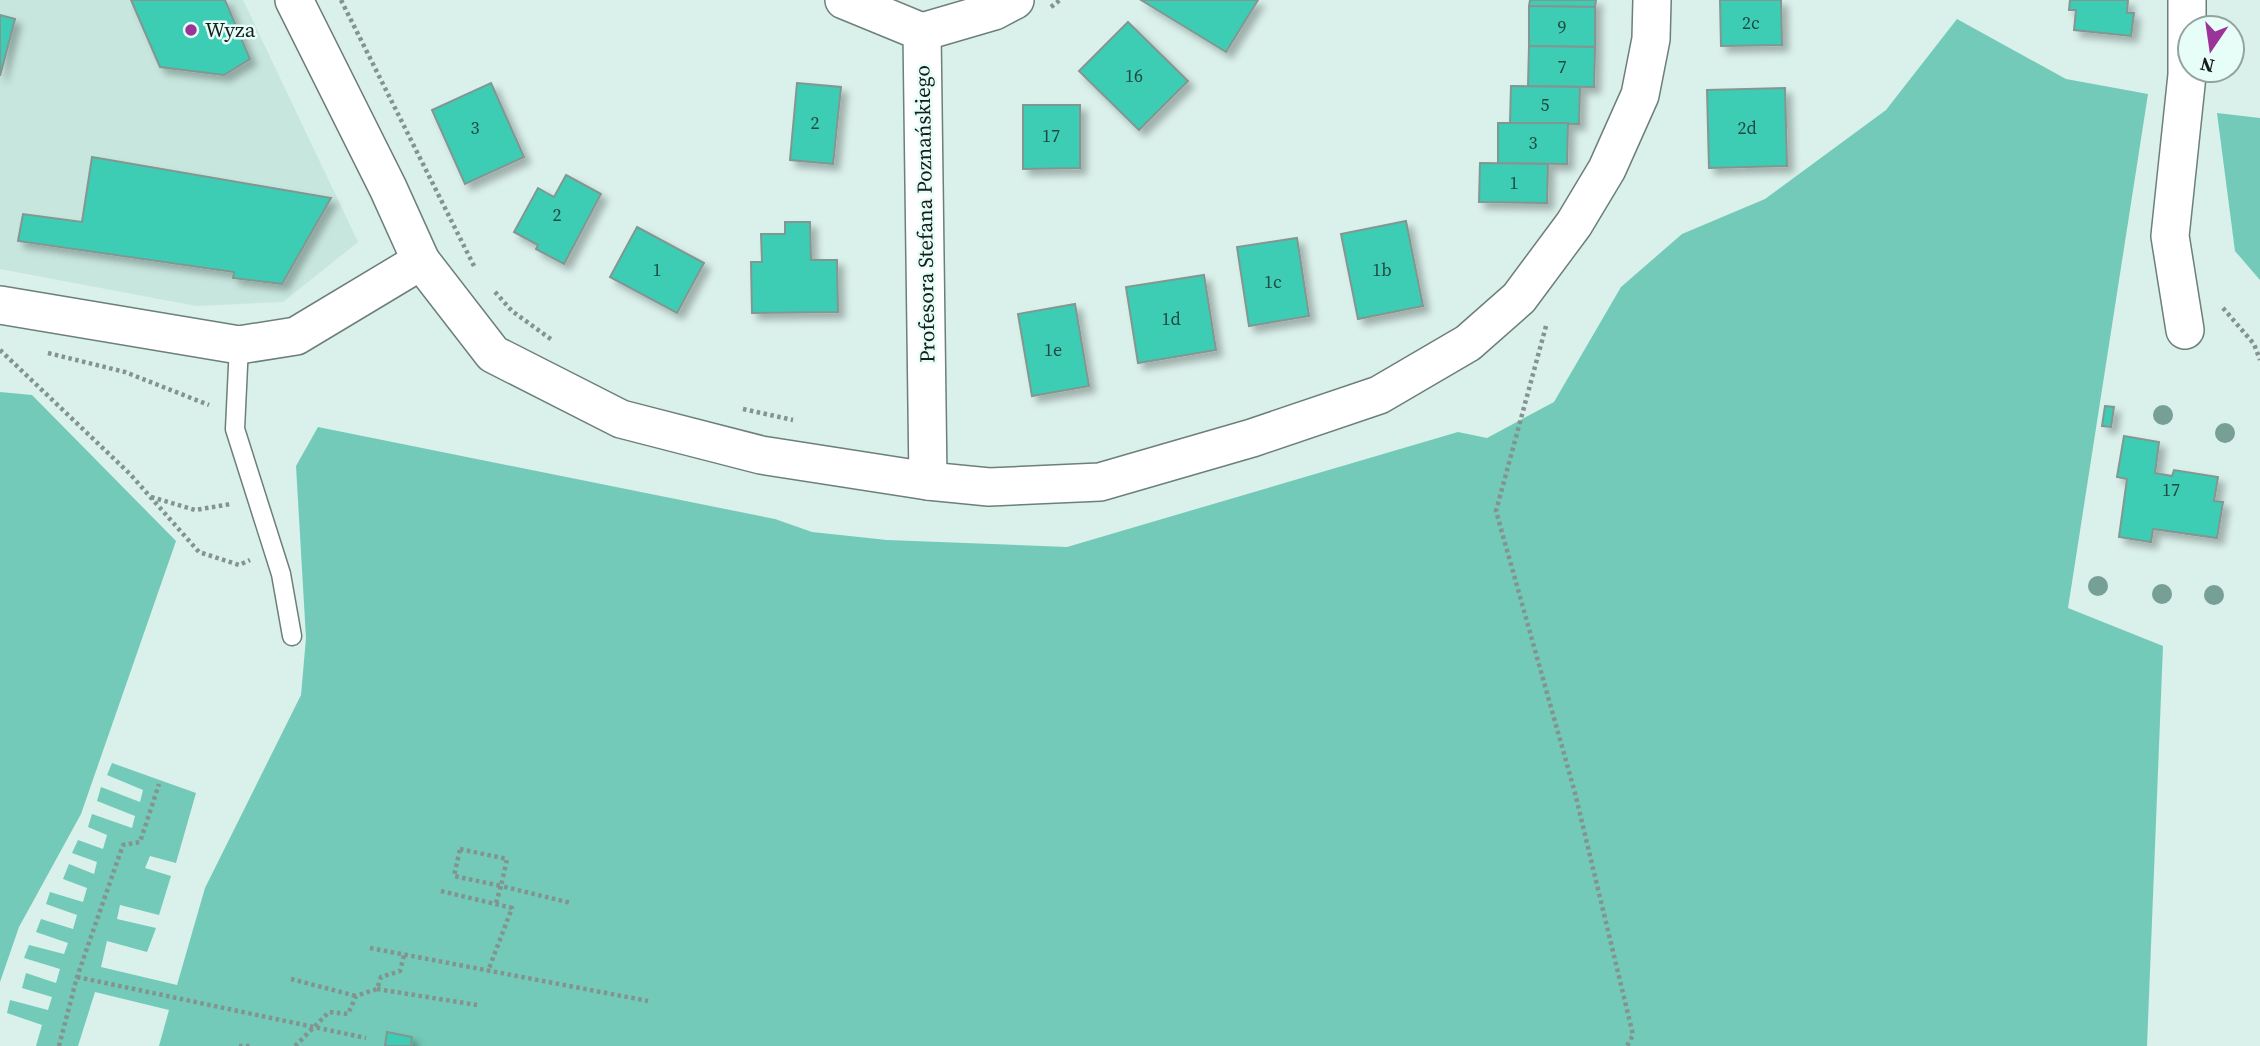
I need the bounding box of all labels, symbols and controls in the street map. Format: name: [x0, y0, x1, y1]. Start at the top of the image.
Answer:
house number: 2c: [1742, 10, 1760, 35]
house number: 9: [1558, 14, 1567, 39]
north arrow: [2176, 14, 2246, 84]
place label: Wyza: [205, 15, 256, 44]
marker: Wyza: [183, 22, 199, 38]
text: N: [2197, 51, 2217, 80]
house number: 7: [1558, 54, 1567, 79]
house number: 16: [1125, 63, 1143, 88]
street label: Profesora Stefana Poznańskiego: [907, 65, 942, 363]
house number: 5: [1541, 92, 1550, 117]
house number: 2: [811, 110, 820, 135]
house number: 3: [471, 115, 480, 140]
house number: 2d: [1737, 115, 1757, 140]
house number: 17: [1042, 123, 1060, 148]
house number: 3: [1529, 130, 1538, 155]
house number: 1: [1510, 170, 1519, 195]
house number: 2: [553, 202, 562, 227]
house number: 1: [653, 257, 662, 282]
house number: 1b: [1372, 257, 1392, 282]
house number: 1c: [1264, 269, 1282, 294]
house number: 1d: [1161, 306, 1181, 331]
house number: 1e: [1044, 337, 1062, 362]
house number: 17: [2162, 477, 2180, 502]

